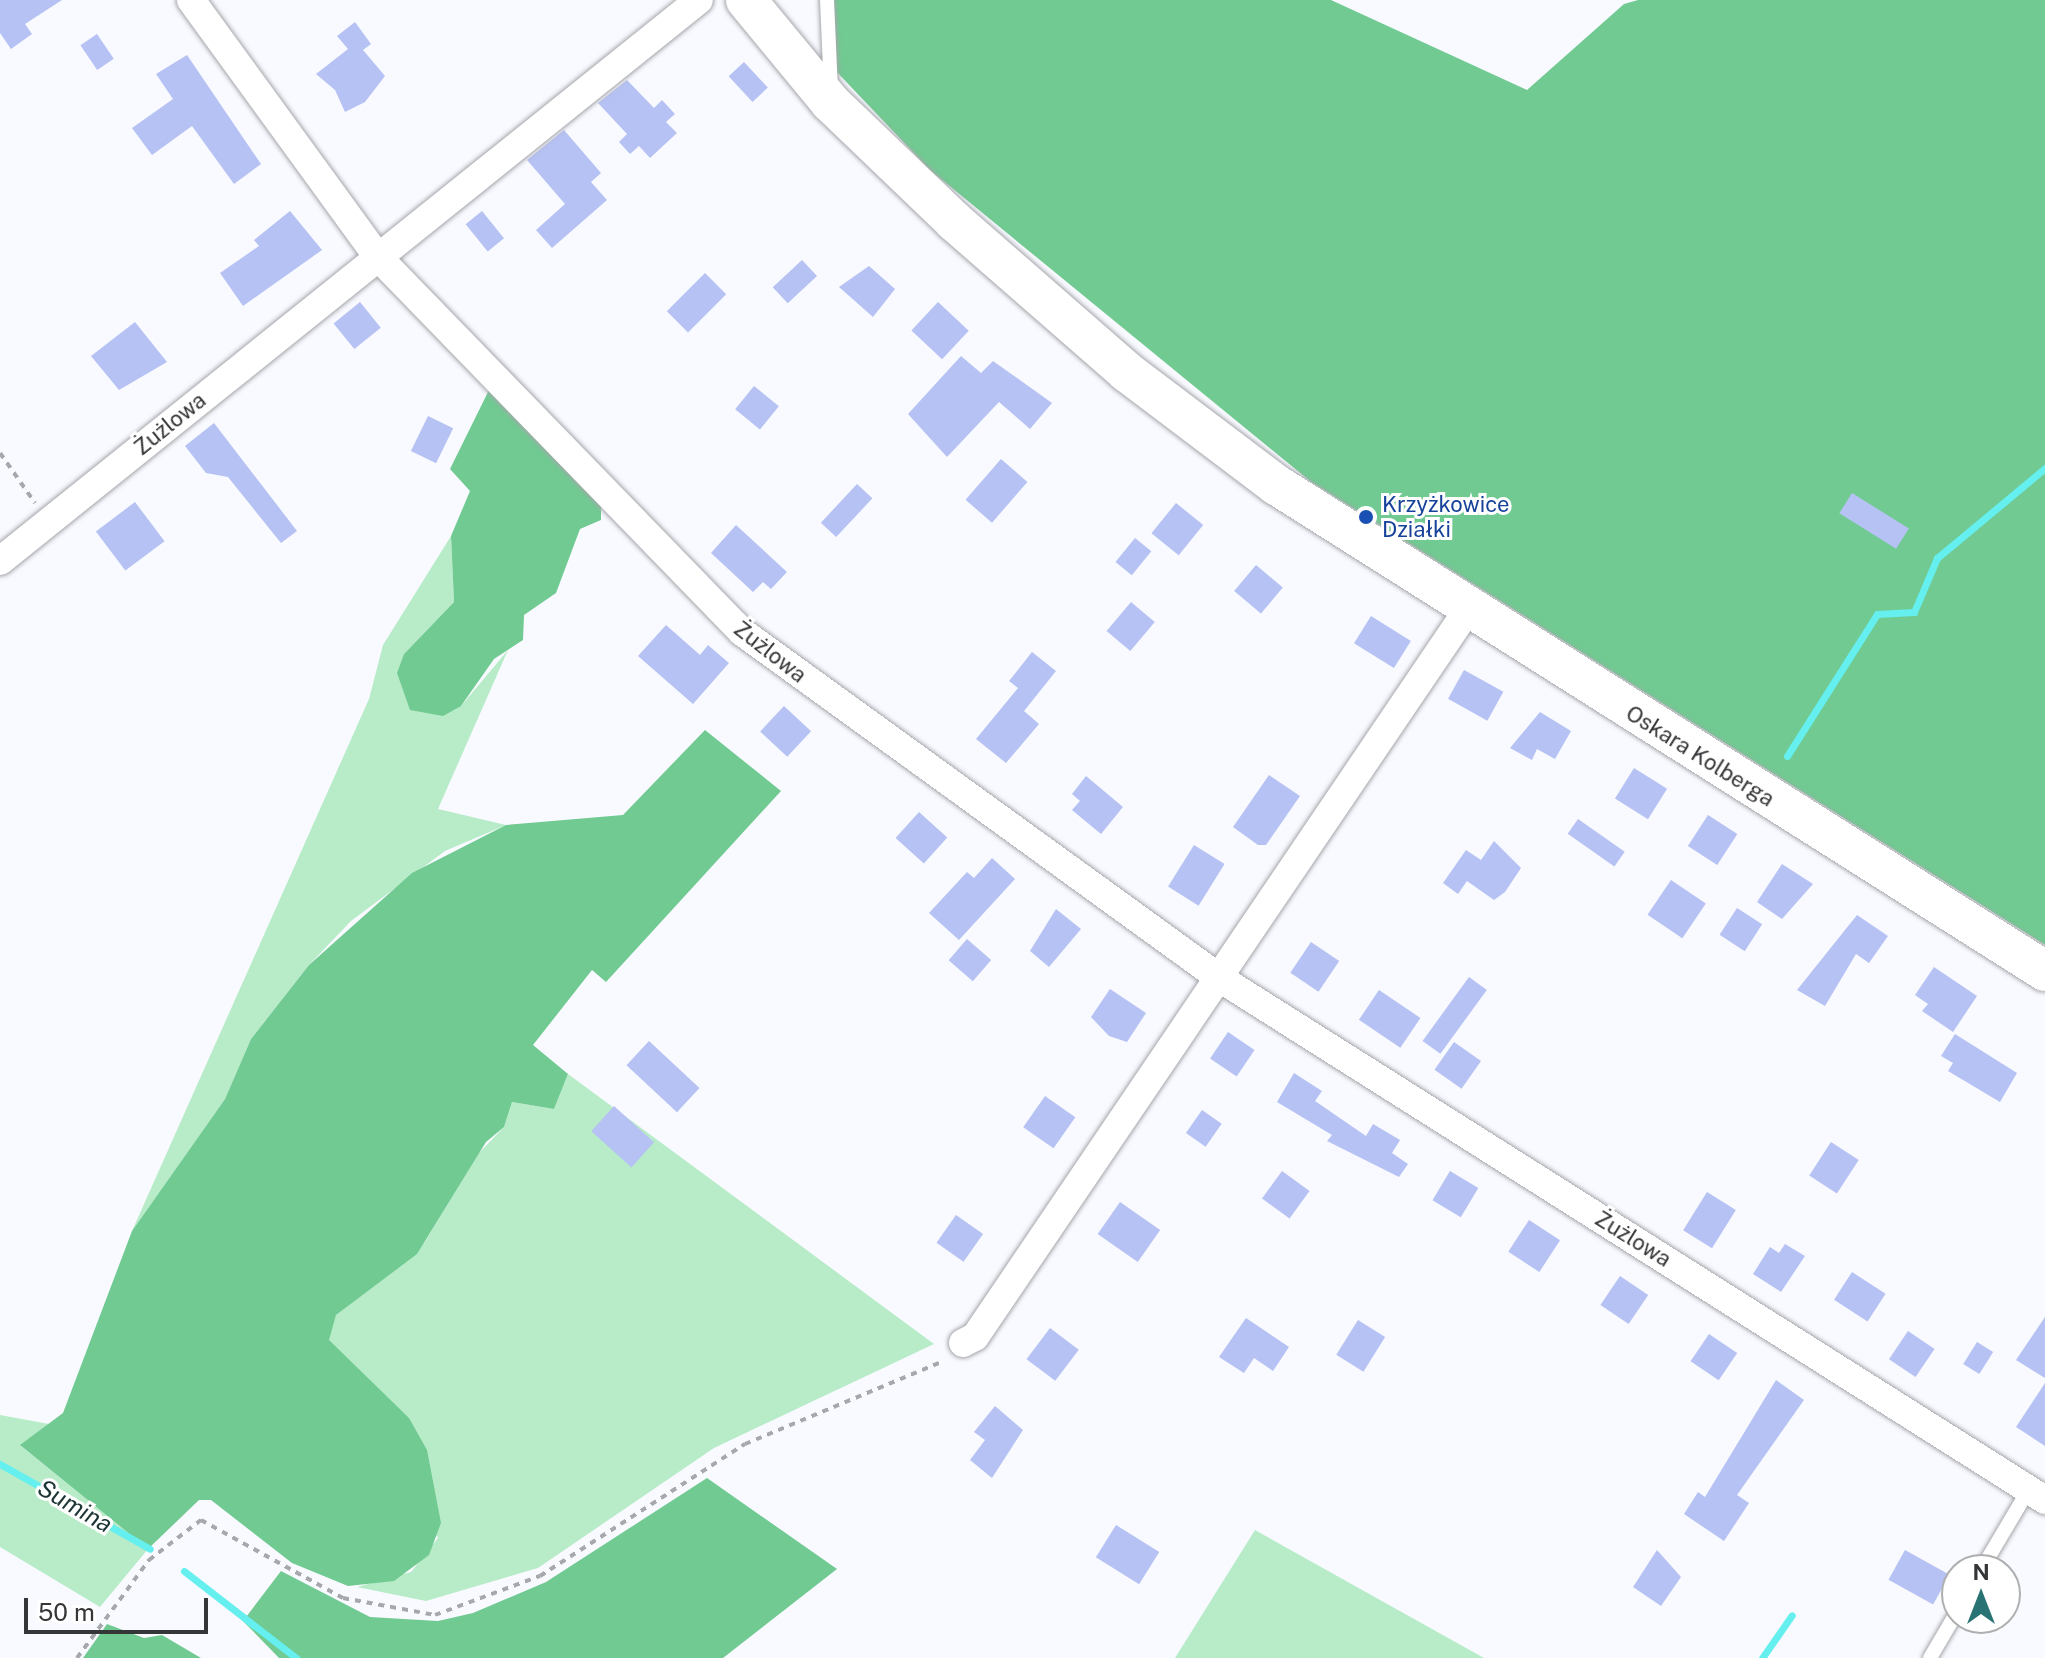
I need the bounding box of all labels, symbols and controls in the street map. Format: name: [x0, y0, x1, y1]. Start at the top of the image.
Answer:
street label: Żużlowa: [129, 387, 211, 461]
place label: Krzyżkowice Działki: [1382, 491, 1510, 542]
marker: Krzyżkowice Działki: [1357, 508, 1375, 526]
street label: Żużlowa: [728, 616, 812, 688]
street label: Oskara Kolberga: [1621, 700, 1779, 812]
street label: Żużlowa: [1590, 1205, 1676, 1273]
water label: Sumina: [33, 1473, 117, 1539]
north arrow: [1941, 1554, 2021, 1634]
text: N: [1972, 1559, 1990, 1585]
scale bar: [28, 1582, 212, 1632]
text: 50 m: [38, 1598, 95, 1626]

